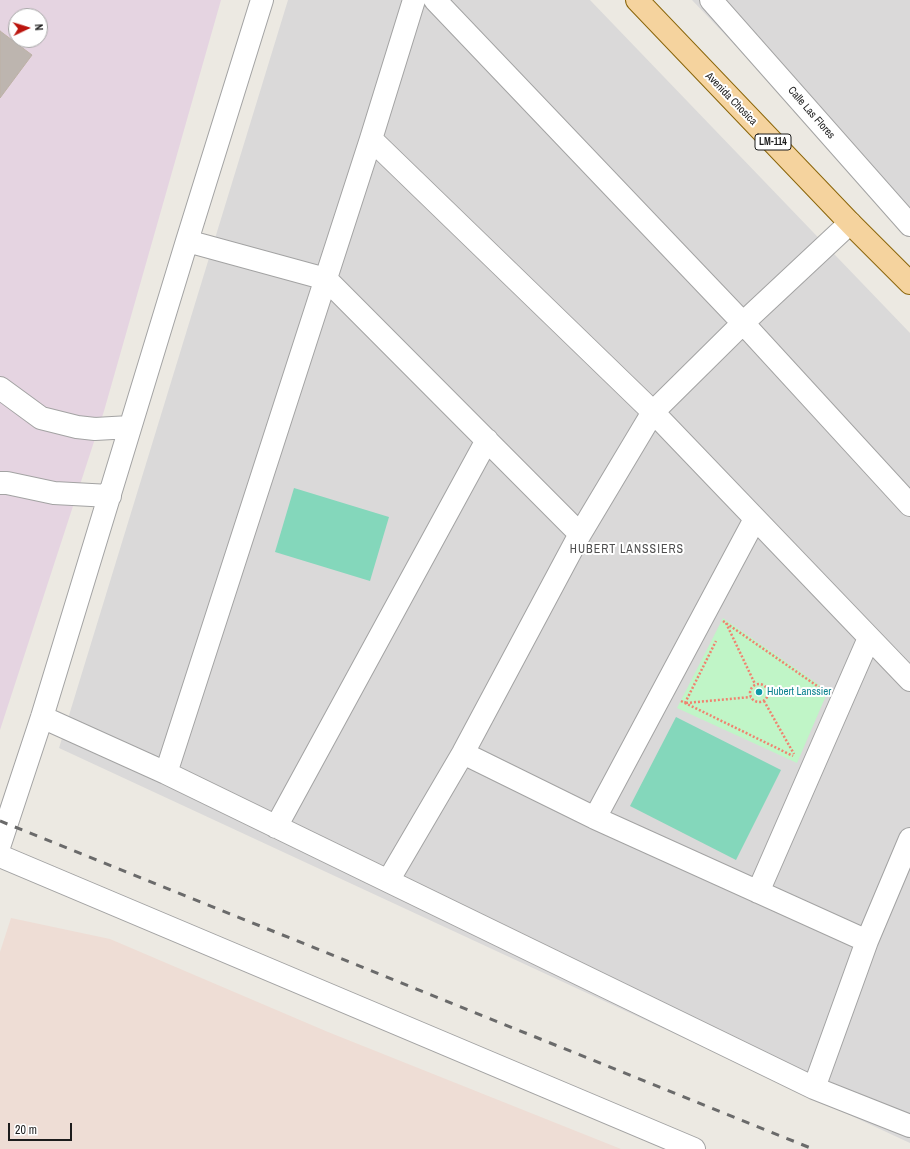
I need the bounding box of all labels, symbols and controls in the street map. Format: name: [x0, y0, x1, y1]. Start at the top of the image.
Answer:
north arrow: [8, 8, 48, 48]
text: N: [32, 23, 46, 31]
street label: Avenida Chosica: [702, 70, 760, 128]
street label: Calle Las Flores: [785, 84, 837, 142]
road number: LM-114: [755, 134, 791, 150]
district label: HUBERT LANSSIERS: [570, 543, 684, 557]
place label: Hubert Lanssier: [767, 685, 831, 699]
marker: Hubert Lanssier: [754, 687, 764, 697]
scale bar: [10, 1115, 74, 1141]
text: 20 m: [15, 1122, 37, 1138]

